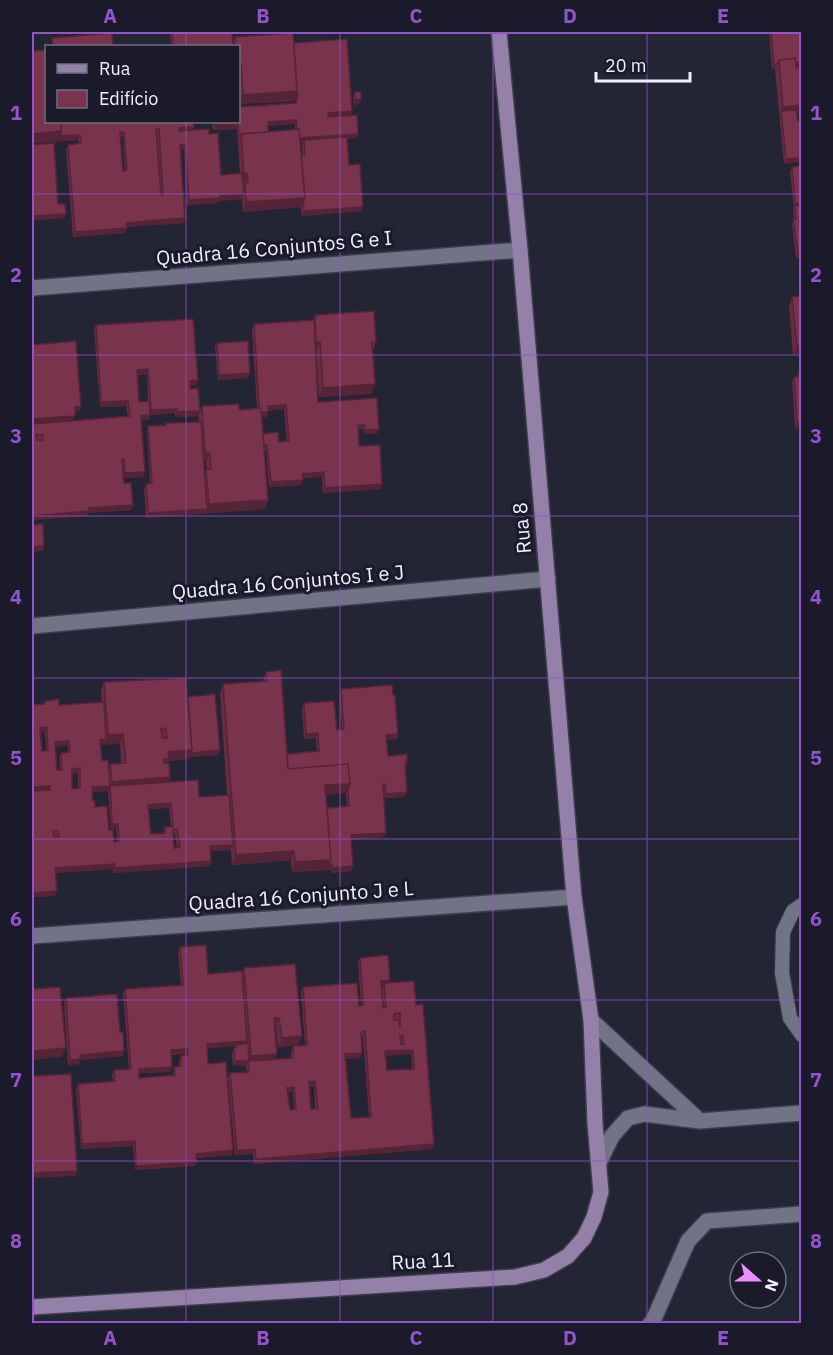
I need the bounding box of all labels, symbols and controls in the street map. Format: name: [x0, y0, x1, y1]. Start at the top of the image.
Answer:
text: A: [103, 2, 117, 29]
text: B: [256, 2, 270, 29]
text: C: [409, 2, 423, 29]
text: D: [563, 2, 577, 29]
text: E: [717, 2, 729, 29]
legend: [45, 45, 240, 123]
scale bar: [596, 45, 690, 83]
text: 20 m: [605, 54, 647, 77]
text: Rua: [99, 57, 131, 80]
text: Edifício: [99, 87, 158, 110]
text: 1: [10, 99, 22, 126]
text: 1: [810, 99, 822, 126]
street label: Quadra 16 Conjuntos G e I: [155, 224, 393, 271]
text: 2: [10, 261, 22, 288]
text: 2: [810, 261, 822, 288]
text: 3: [10, 422, 22, 449]
text: 3: [810, 422, 822, 449]
street label: Rua 8: [506, 501, 537, 555]
street label: Quadra 16 Conjuntos I e J: [171, 558, 405, 605]
text: 4: [10, 583, 22, 610]
text: 4: [810, 583, 822, 610]
text: 5: [10, 744, 22, 771]
text: 5: [810, 744, 822, 771]
street label: Quadra 16 Conjunto J e L: [188, 874, 414, 917]
text: 6: [10, 905, 22, 932]
text: 6: [810, 905, 822, 932]
text: 7: [10, 1066, 22, 1093]
text: 7: [810, 1066, 822, 1093]
text: 8: [10, 1227, 22, 1254]
text: 8: [810, 1227, 822, 1254]
street label: Rua 11: [391, 1245, 455, 1276]
north arrow: [728, 1250, 788, 1310]
text: N: [761, 1276, 783, 1294]
text: A: [103, 1324, 117, 1351]
text: B: [256, 1324, 270, 1351]
text: C: [409, 1324, 423, 1351]
text: D: [563, 1324, 577, 1351]
text: E: [717, 1324, 729, 1351]

